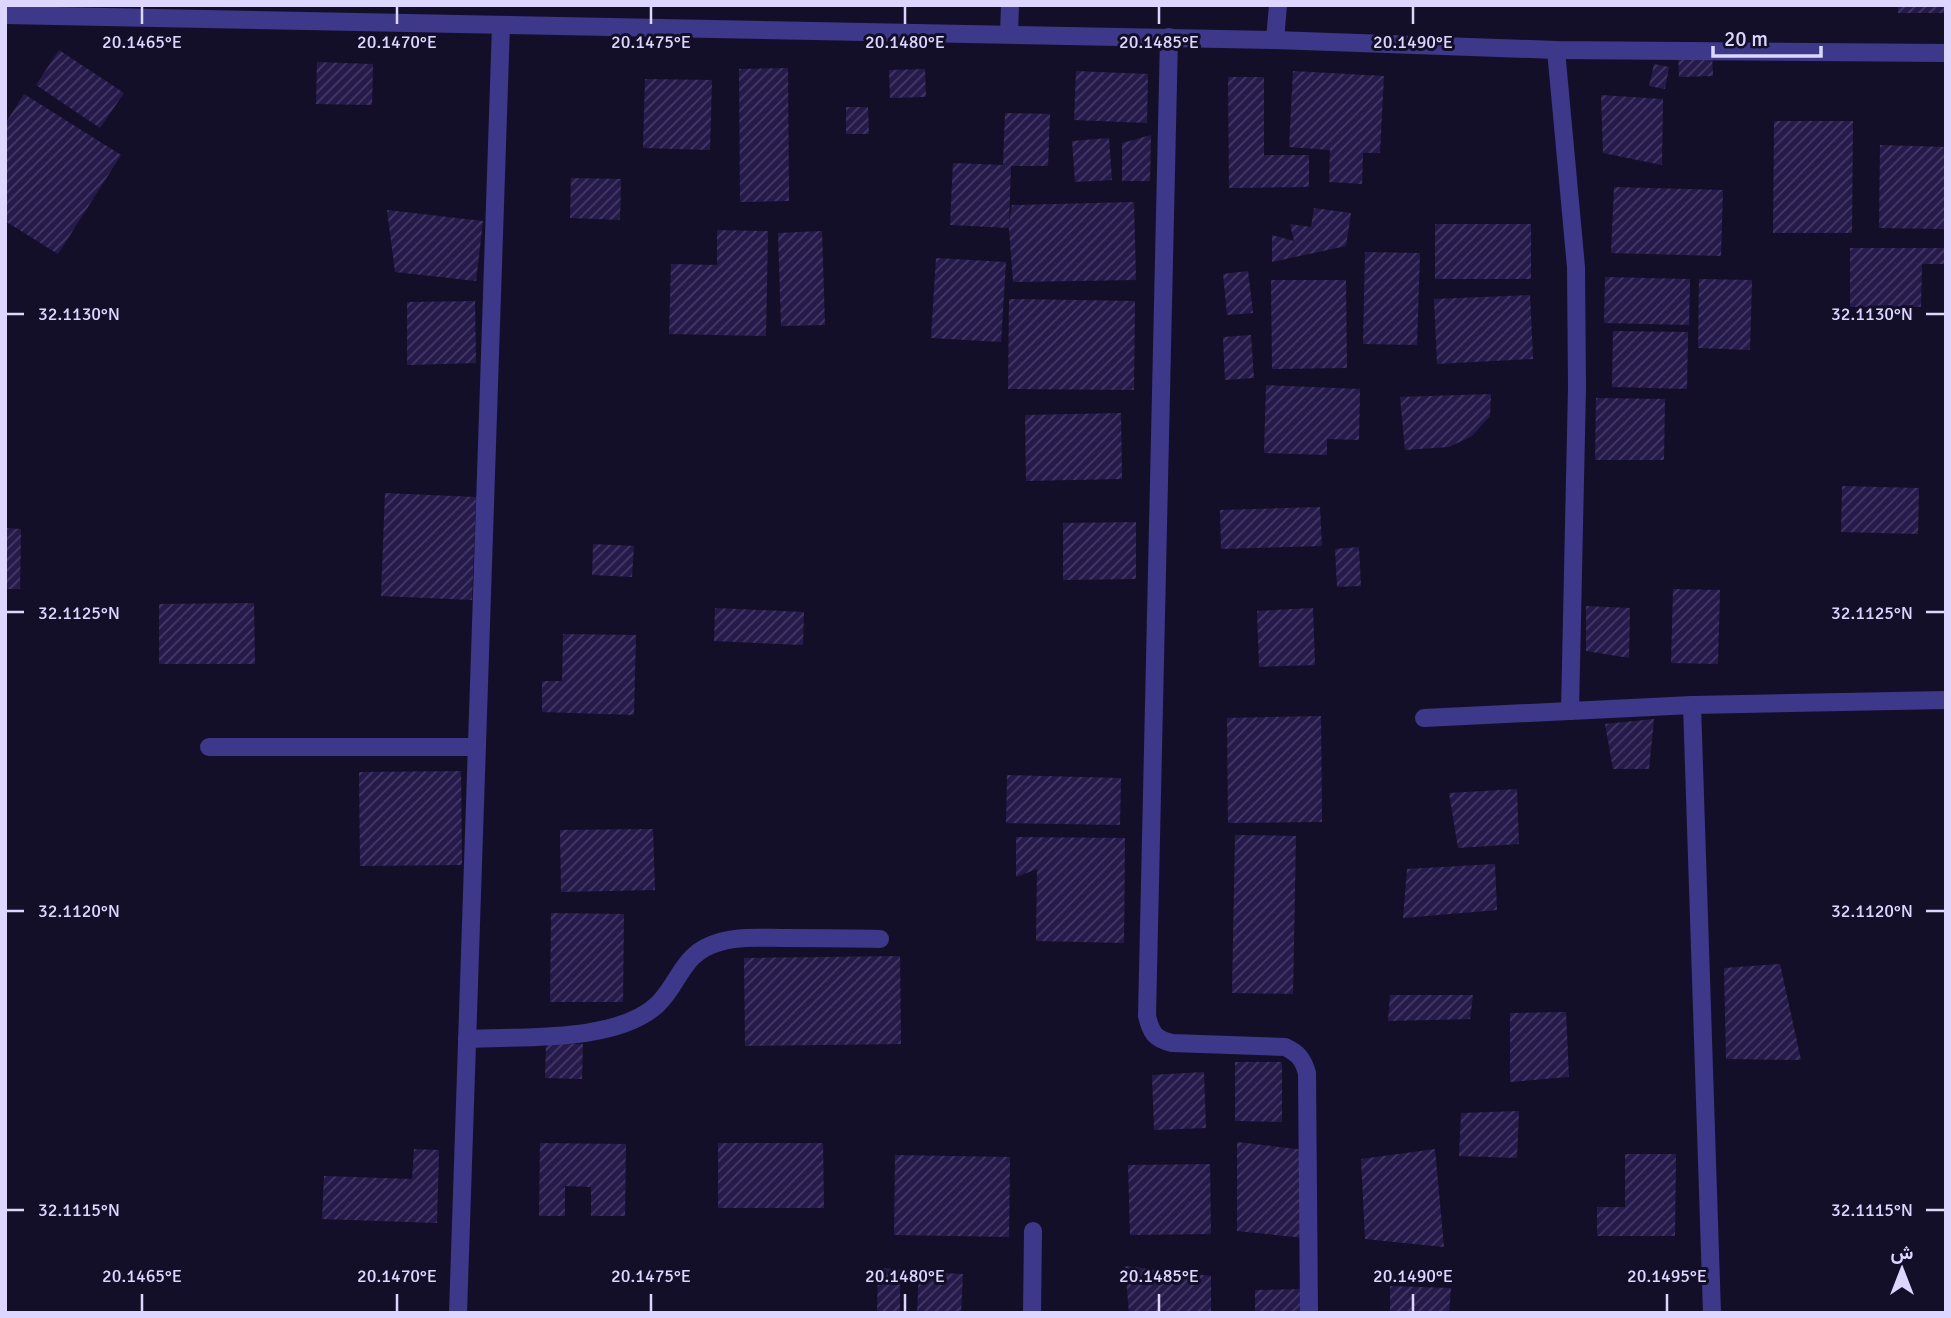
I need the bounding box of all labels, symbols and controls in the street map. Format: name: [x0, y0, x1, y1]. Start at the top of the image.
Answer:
scale bar: [1713, 14, 1822, 58]
text: 20 m: [1724, 26, 1768, 52]
text: 20.1465°E: [102, 31, 182, 53]
text: 20.1470°E: [357, 31, 437, 53]
text: 20.1475°E: [611, 31, 691, 53]
text: 20.1480°E: [865, 31, 945, 53]
text: 20.1485°E: [1119, 31, 1199, 53]
text: 20.1490°E: [1373, 31, 1453, 53]
text: 32.1130°N: [38, 303, 120, 325]
text: 32.1130°N: [1831, 303, 1913, 325]
text: 32.1125°N: [38, 602, 120, 624]
text: 32.1125°N: [1831, 602, 1913, 624]
text: 32.1120°N: [38, 900, 120, 922]
text: 32.1120°N: [1831, 900, 1913, 922]
text: 32.1115°N: [38, 1199, 120, 1221]
text: 32.1115°N: [1831, 1199, 1913, 1221]
north arrow: [1867, 1234, 1937, 1304]
text: ش: [1891, 1241, 1914, 1265]
text: 20.1465°E: [102, 1265, 182, 1287]
text: 20.1470°E: [357, 1265, 437, 1287]
text: 20.1475°E: [611, 1265, 691, 1287]
text: 20.1480°E: [865, 1265, 945, 1287]
text: 20.1485°E: [1119, 1265, 1199, 1287]
text: 20.1490°E: [1373, 1265, 1453, 1287]
text: 20.1495°E: [1627, 1265, 1707, 1287]

